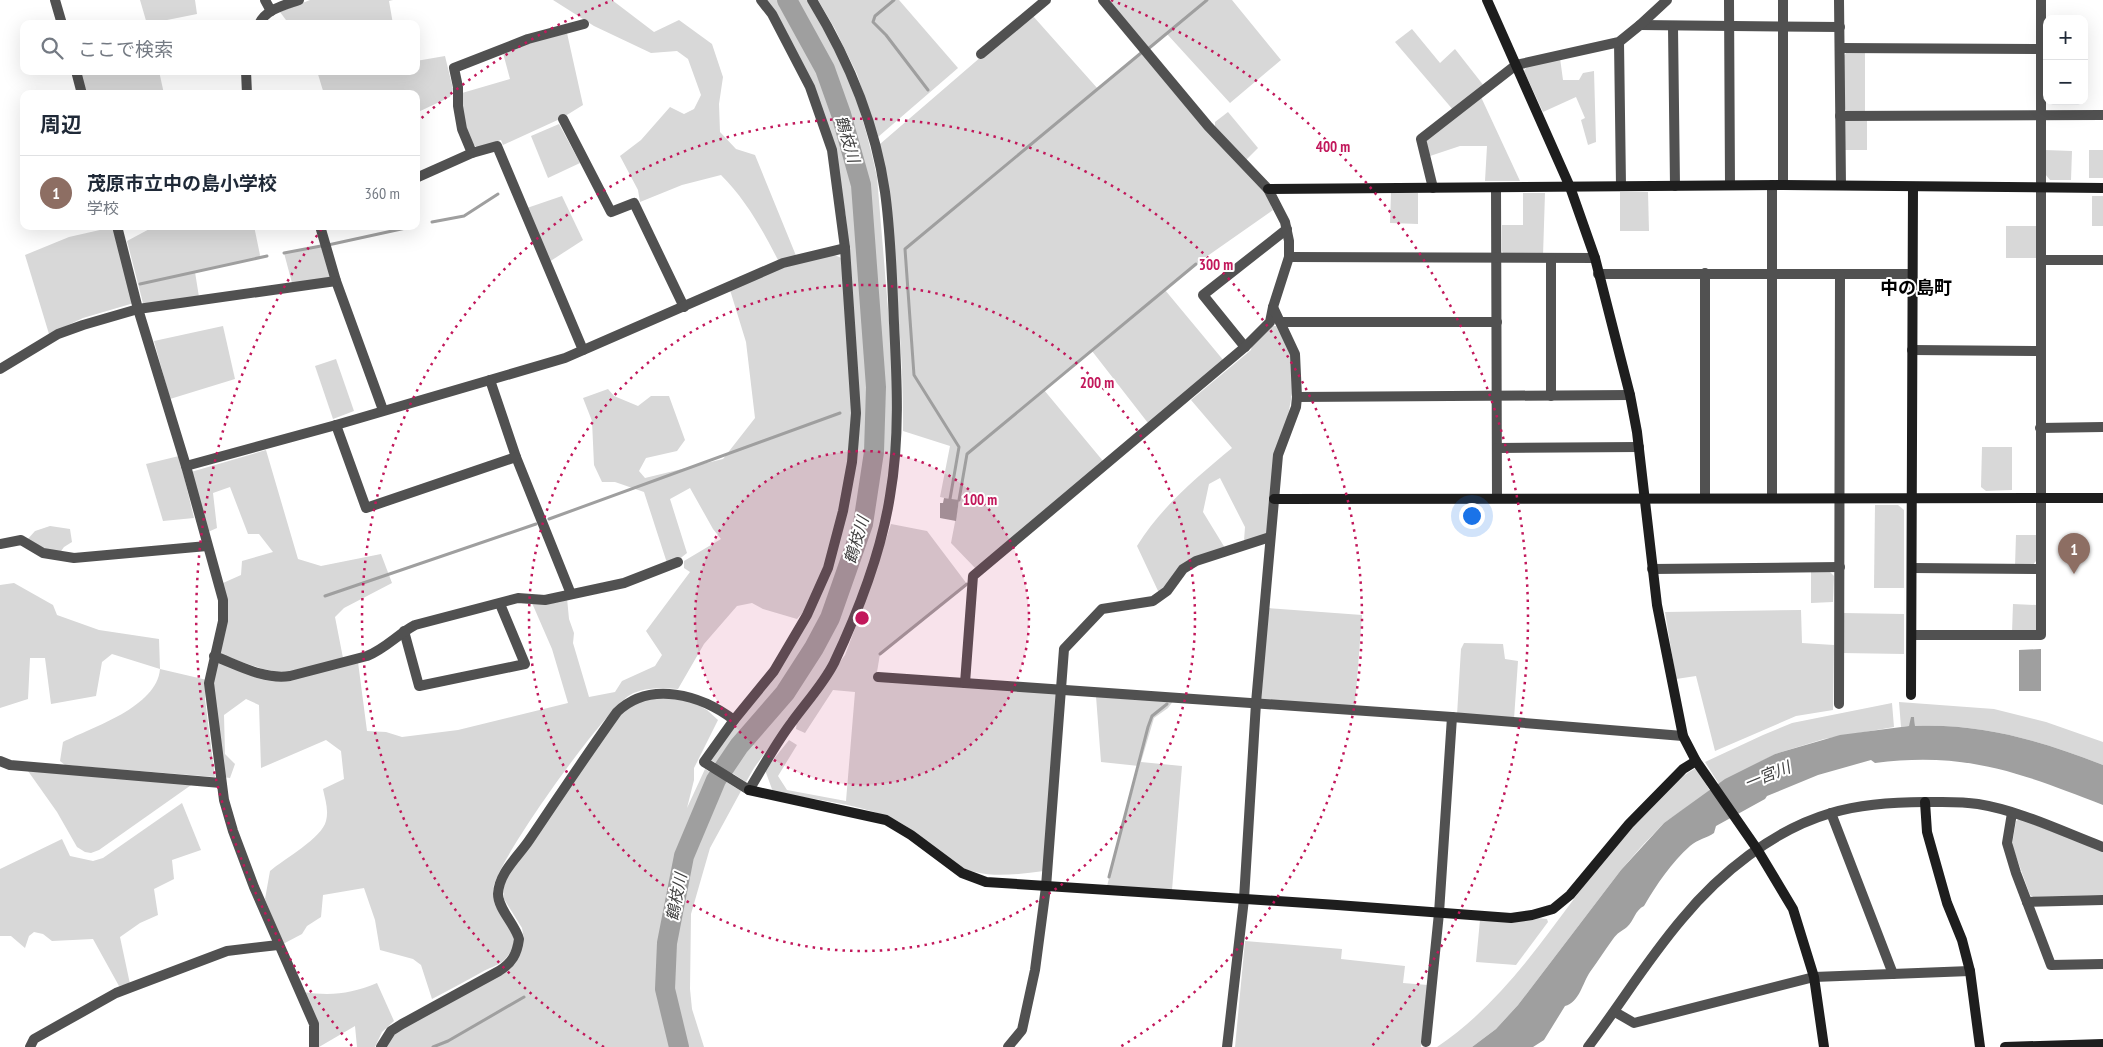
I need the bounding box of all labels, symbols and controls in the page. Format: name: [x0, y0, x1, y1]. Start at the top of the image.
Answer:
map controls: [2043, 15, 2088, 105]
button: +: [2043, 15, 2088, 60]
search box: [20, 20, 420, 75]
icon: search: [38, 34, 66, 62]
text: ここで検索: [78, 37, 173, 61]
button: −: [2043, 60, 2088, 105]
text: 周辺: [40, 111, 82, 138]
water label: 鶴枝川: [832, 113, 865, 167]
text: 400 m: [1316, 137, 1350, 156]
text: 茂原市立中の島小学校: [87, 171, 277, 195]
text: 1: [52, 183, 60, 203]
text: 360 m: [365, 183, 400, 203]
text: 学校: [87, 198, 119, 218]
text: 300 m: [1199, 255, 1233, 274]
district label: 中の島町: [1880, 276, 1952, 299]
text: 200 m: [1080, 373, 1114, 392]
text: 100 m: [963, 490, 997, 509]
your location: [1459, 503, 1485, 529]
water label: 鶴枝川: [839, 512, 873, 566]
pin: 1: [2058, 533, 2090, 574]
centre of rings: [853, 609, 871, 627]
water label: 一宮川: [1741, 756, 1795, 793]
water label: 鶴枝川: [662, 870, 691, 922]

